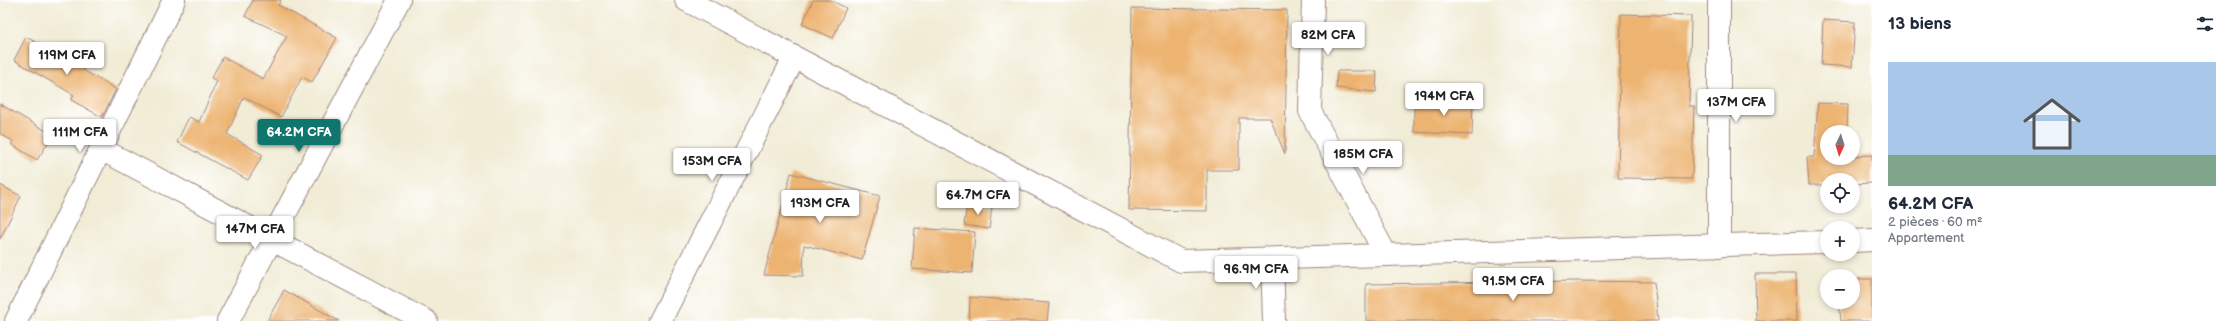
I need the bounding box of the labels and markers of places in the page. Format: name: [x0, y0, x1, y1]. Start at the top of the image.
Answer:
pin: 82M CFA: [1291, 22, 1365, 56]
pin: 119M CFA: [26, 42, 108, 76]
pin: 194M CFA: [1403, 83, 1485, 117]
pin: 137M CFA: [1695, 89, 1777, 123]
pin: 111M CFA: [39, 119, 121, 153]
pin: 64.2M CFA: [253, 119, 345, 153]
pin: 185M CFA: [1322, 141, 1404, 175]
pin: 153M CFA: [671, 148, 753, 182]
pin: 64.7M CFA: [932, 182, 1024, 216]
pin: 193M CFA: [779, 190, 861, 224]
pin: 147M CFA: [214, 216, 296, 250]
pin: 96.9M CFA: [1210, 256, 1302, 290]
pin: 91.5M CFA: [1467, 268, 1559, 302]

